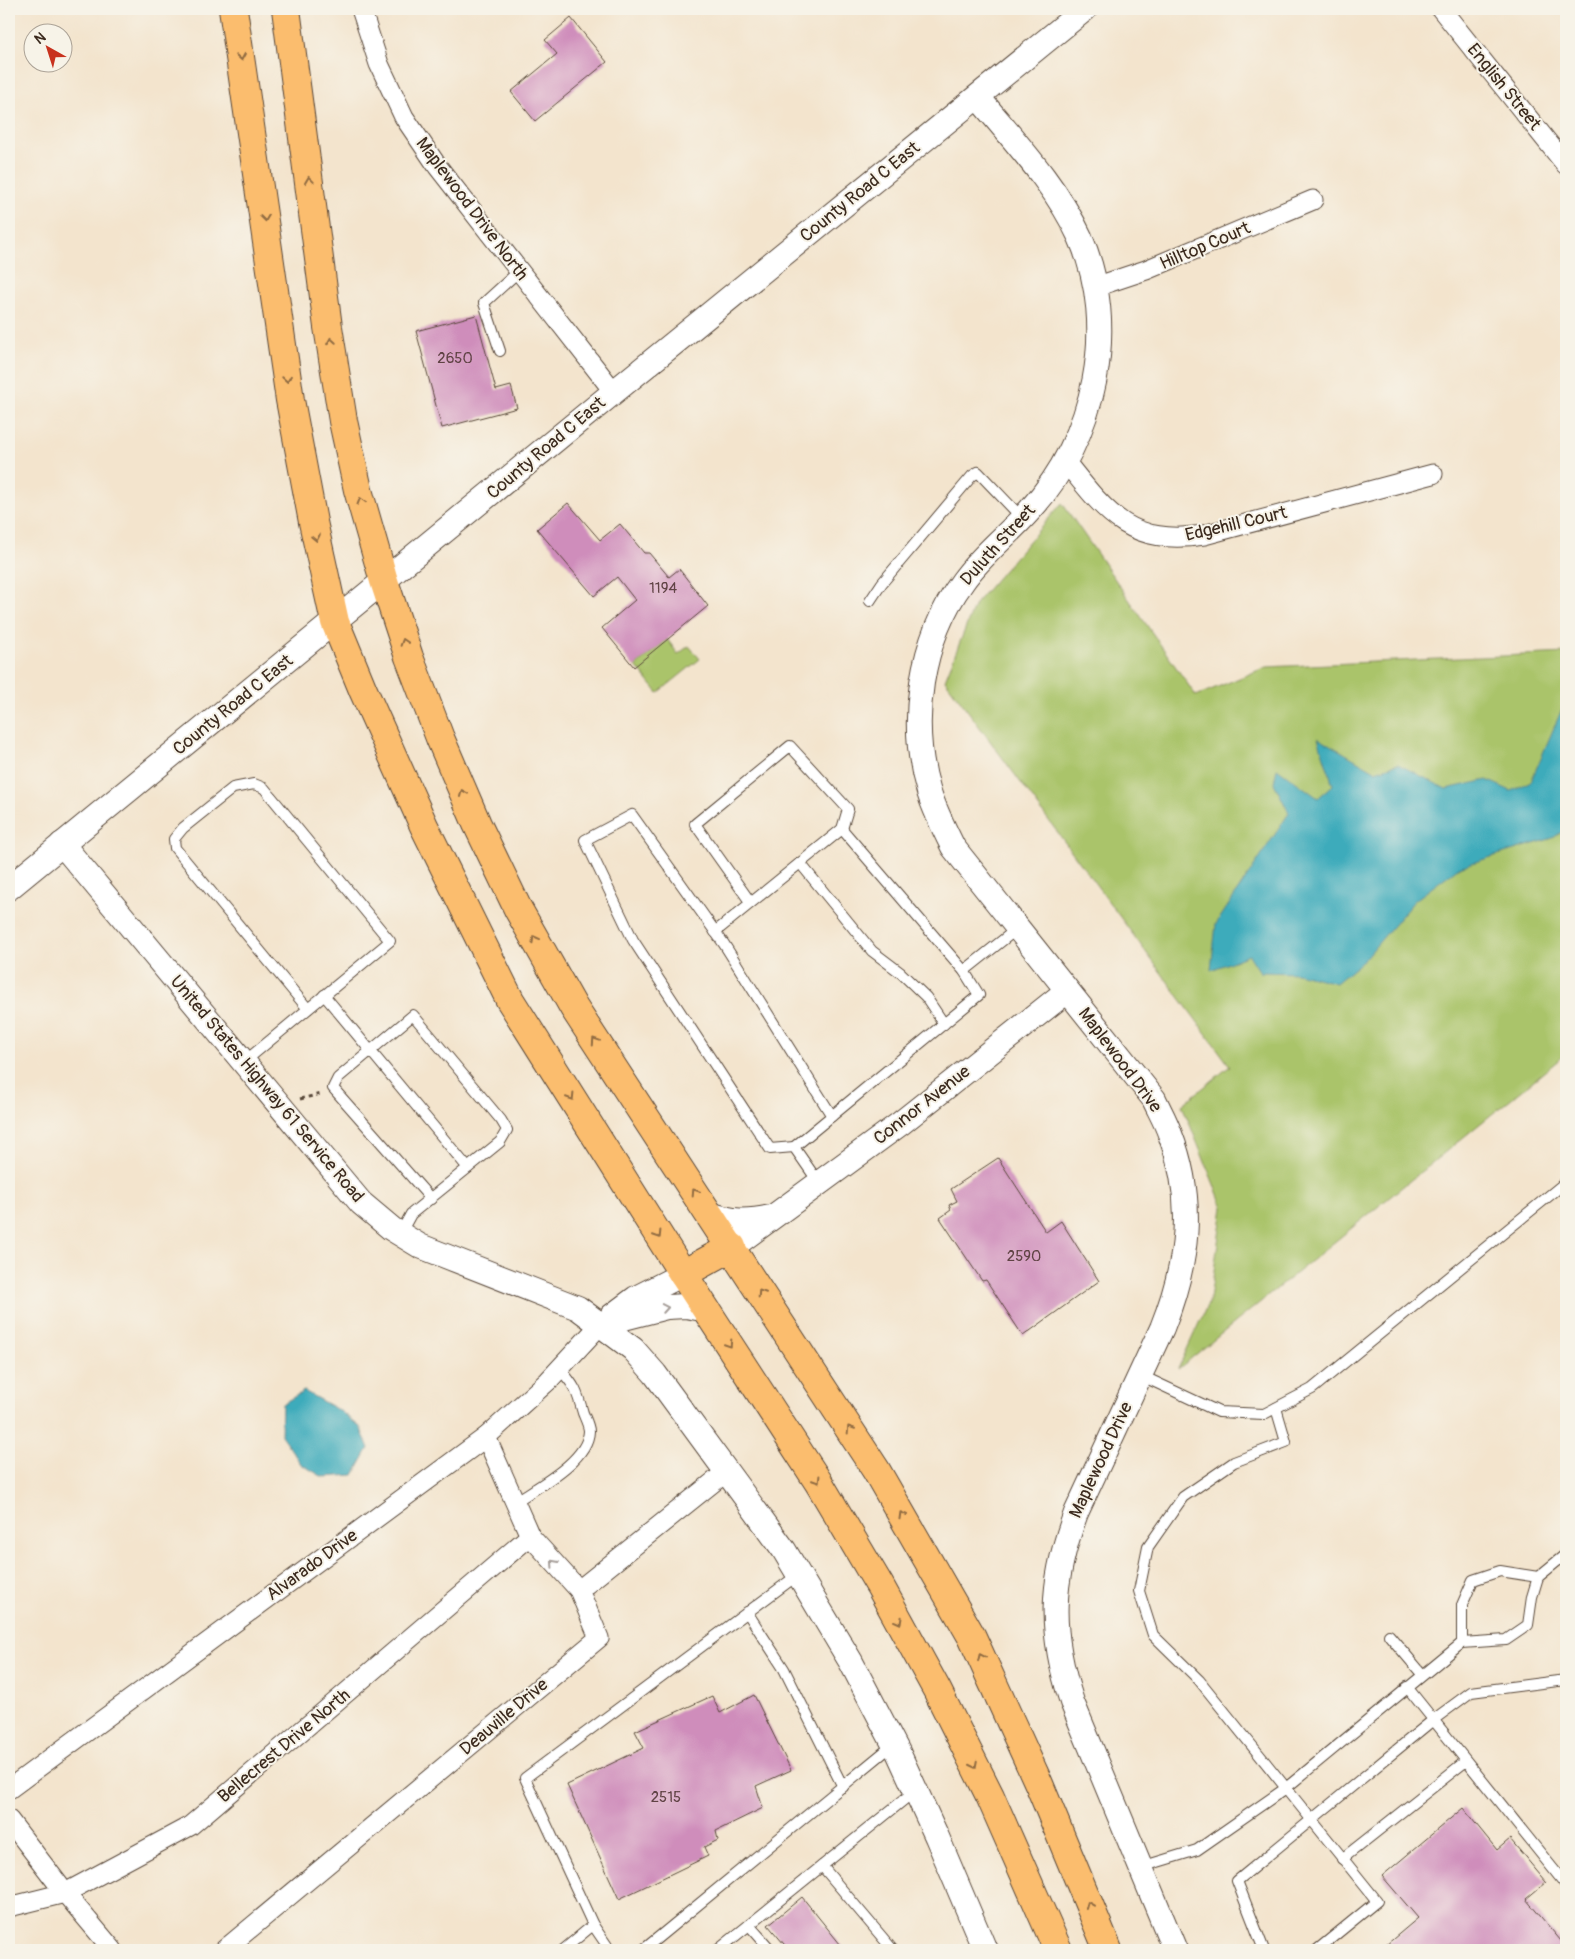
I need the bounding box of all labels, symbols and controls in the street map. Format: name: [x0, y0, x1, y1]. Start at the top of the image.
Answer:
north arrow: [22, 22, 72, 72]
text: N: [31, 29, 49, 48]
street label: English Street: [1462, 39, 1547, 136]
one-way arrow: [235, 53, 245, 61]
street label: Maplewood Drive North: [411, 133, 533, 285]
street label: County Road C East: [795, 136, 925, 247]
one-way arrow: [304, 176, 315, 184]
one-way arrow: [259, 214, 270, 222]
street label: Hilltop Court: [1156, 216, 1254, 275]
one-way arrow: [326, 337, 336, 346]
house number: 2650: [437, 349, 473, 368]
one-way arrow: [281, 375, 292, 383]
street label: County Road C East: [482, 391, 611, 504]
one-way arrow: [357, 497, 367, 505]
street label: Duluth Street: [955, 499, 1041, 591]
street label: Edgehill Court: [1183, 501, 1290, 547]
one-way arrow: [311, 534, 321, 543]
house number: 1194: [649, 579, 677, 598]
one-way arrow: [400, 638, 410, 647]
street label: County Road C East: [168, 649, 298, 760]
one-way arrow: [459, 789, 470, 798]
one-way arrow: [531, 935, 541, 944]
street label: United States Highway 61 Service Road: [165, 971, 369, 1207]
street label: Maplewood Drive: [1073, 1003, 1167, 1117]
one-way arrow: [592, 1037, 601, 1047]
street label: Connor Avenue: [869, 1060, 975, 1150]
one-way arrow: [565, 1092, 574, 1101]
one-way arrow: [692, 1188, 701, 1198]
one-way arrow: [652, 1229, 661, 1238]
house number: 2590: [1007, 1247, 1041, 1266]
one-way arrow: [758, 1289, 767, 1299]
one-way arrow: [660, 1303, 669, 1314]
one-way arrow: [723, 1338, 732, 1348]
street label: Maplewood Drive: [1064, 1398, 1138, 1522]
one-way arrow: [846, 1426, 856, 1435]
one-way arrow: [811, 1475, 821, 1484]
one-way arrow: [898, 1511, 908, 1520]
street label: Alvarado Drive: [262, 1524, 362, 1606]
one-way arrow: [551, 1560, 560, 1569]
one-way arrow: [893, 1616, 903, 1625]
one-way arrow: [977, 1653, 987, 1662]
street label: Deauville Drive: [455, 1673, 553, 1761]
street label: Bellecrest Drive North: [213, 1684, 355, 1808]
one-way arrow: [968, 1760, 978, 1769]
house number: 2515: [651, 1788, 681, 1807]
one-way arrow: [1085, 1901, 1095, 1910]

